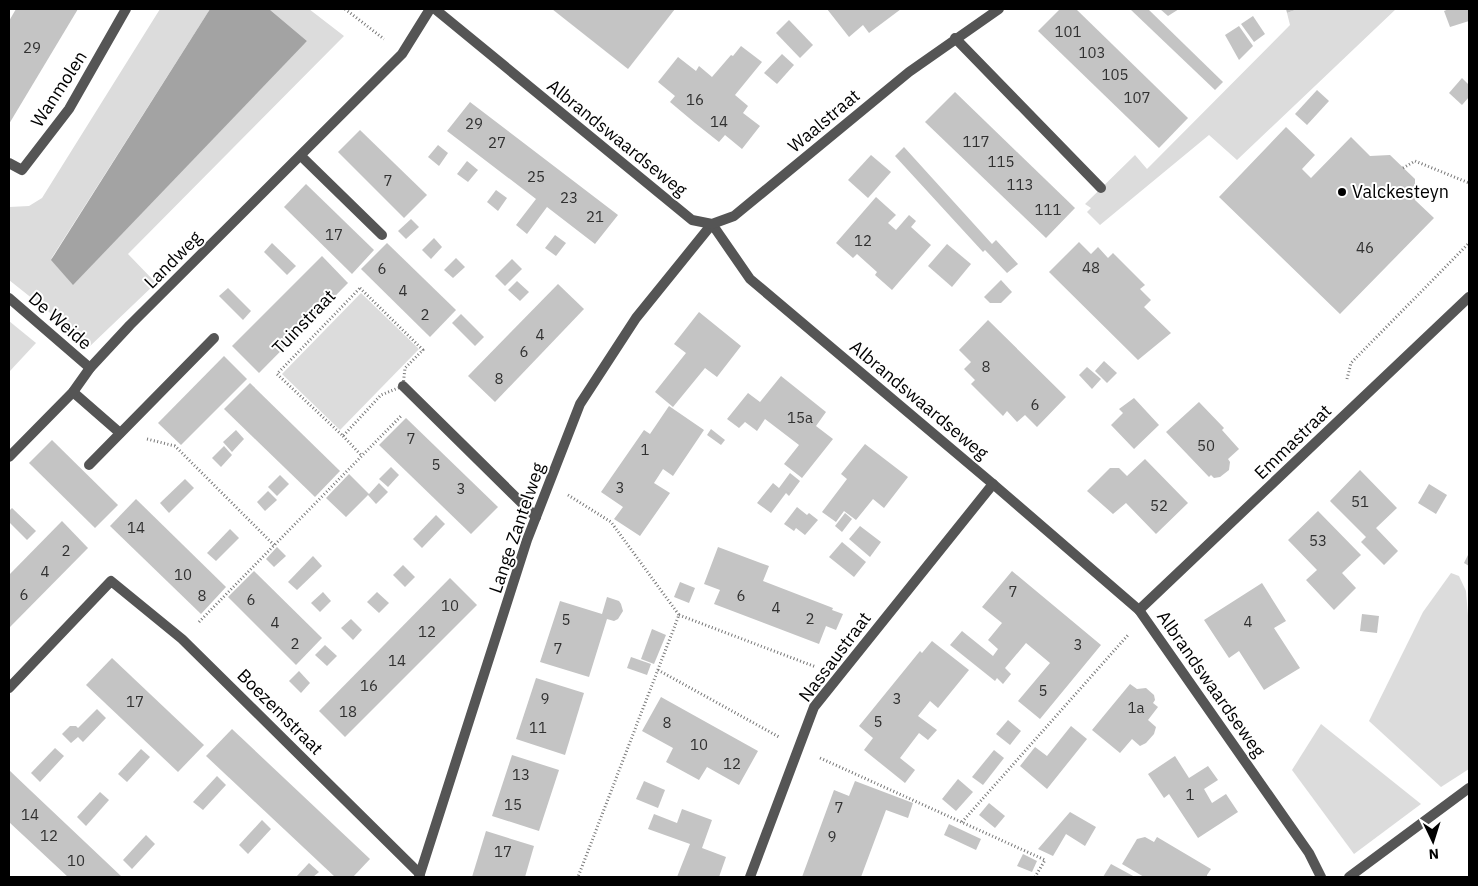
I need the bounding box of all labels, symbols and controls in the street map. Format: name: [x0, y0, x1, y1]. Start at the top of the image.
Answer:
house number: 101: [1054, 22, 1082, 41]
house number: 29: [23, 38, 41, 57]
house number: 103: [1078, 43, 1106, 62]
street label: Wanmolen: [25, 46, 92, 131]
house number: 105: [1101, 65, 1129, 84]
street label: Albrandswaardseweg: [543, 74, 692, 202]
street label: Waalstraat: [783, 84, 864, 157]
house number: 107: [1123, 88, 1151, 107]
house number: 16: [686, 90, 704, 109]
house number: 14: [710, 112, 728, 131]
house number: 29: [465, 114, 483, 133]
house number: 117: [962, 132, 990, 151]
house number: 27: [488, 133, 506, 152]
house number: 115: [987, 152, 1015, 171]
house number: 25: [527, 167, 545, 186]
house number: 7: [383, 171, 393, 190]
house number: 113: [1006, 175, 1034, 194]
place label: Valckesteyn: [1352, 180, 1449, 203]
marker: Valckesteyn: [1336, 186, 1348, 198]
house number: 23: [560, 188, 578, 207]
house number: 111: [1034, 200, 1062, 219]
house number: 21: [586, 207, 604, 226]
house number: 17: [325, 225, 343, 244]
street label: Landweg: [139, 226, 207, 293]
house number: 12: [854, 231, 872, 250]
house number: 46: [1356, 238, 1374, 257]
house number: 48: [1082, 258, 1100, 277]
house number: 6: [377, 259, 387, 278]
house number: 4: [398, 281, 408, 300]
street label: Tuinstraat: [267, 284, 340, 359]
street label: De Weide: [24, 287, 97, 355]
house number: 2: [420, 305, 430, 324]
house number: 4: [535, 325, 545, 344]
street label: Albrandswaardseweg: [845, 335, 994, 465]
house number: 6: [519, 342, 529, 361]
house number: 8: [981, 357, 991, 376]
house number: 8: [494, 369, 504, 388]
house number: 6: [1030, 395, 1040, 414]
street label: Emmastraat: [1249, 399, 1336, 484]
house number: 15a: [787, 408, 813, 427]
house number: 7: [406, 429, 416, 448]
house number: 50: [1197, 436, 1215, 455]
house number: 1: [640, 440, 650, 459]
house number: 5: [431, 455, 441, 474]
street label: Lange Zantelweg: [483, 459, 550, 596]
house number: 3: [615, 478, 625, 497]
house number: 3: [456, 479, 466, 498]
house number: 51: [1351, 492, 1369, 511]
house number: 52: [1150, 496, 1168, 515]
house number: 14: [127, 518, 145, 537]
house number: 53: [1309, 531, 1327, 550]
house number: 2: [61, 541, 71, 560]
house number: 4: [40, 562, 50, 581]
house number: 10: [174, 565, 192, 584]
house number: 7: [1008, 582, 1018, 601]
house number: 6: [19, 585, 29, 604]
house number: 8: [197, 586, 207, 605]
house number: 6: [736, 586, 746, 605]
house number: 6: [246, 590, 256, 609]
house number: 10: [441, 596, 459, 615]
house number: 4: [771, 598, 781, 617]
street label: Albrandswaardseweg: [1152, 606, 1271, 762]
street label: Nassaustraat: [793, 607, 876, 706]
house number: 2: [805, 609, 815, 628]
house number: 5: [561, 610, 571, 629]
house number: 4: [1243, 612, 1253, 631]
house number: 4: [270, 613, 280, 632]
house number: 12: [418, 622, 436, 641]
house number: 2: [290, 634, 300, 653]
house number: 3: [1073, 635, 1083, 654]
house number: 7: [553, 639, 563, 658]
house number: 14: [388, 651, 406, 670]
street label: Boezemstraat: [232, 664, 328, 760]
house number: 16: [360, 676, 378, 695]
house number: 5: [1038, 681, 1048, 700]
house number: 9: [540, 689, 550, 708]
house number: 3: [892, 689, 902, 708]
house number: 17: [126, 692, 144, 711]
house number: 1a: [1127, 698, 1145, 717]
house number: 18: [339, 702, 357, 721]
house number: 5: [873, 712, 883, 731]
house number: 8: [662, 713, 672, 732]
house number: 11: [529, 718, 547, 737]
house number: 10: [690, 735, 708, 754]
house number: 12: [723, 754, 741, 773]
house number: 13: [512, 765, 530, 784]
house number: 1: [1185, 785, 1195, 804]
house number: 15: [504, 795, 522, 814]
house number: 7: [834, 798, 844, 817]
house number: 14: [21, 805, 39, 824]
north arrow: [1408, 816, 1458, 866]
house number: 12: [40, 826, 58, 845]
house number: 9: [827, 827, 837, 846]
house number: 17: [494, 842, 512, 861]
text: N: [1428, 845, 1440, 863]
house number: 10: [67, 851, 85, 870]

